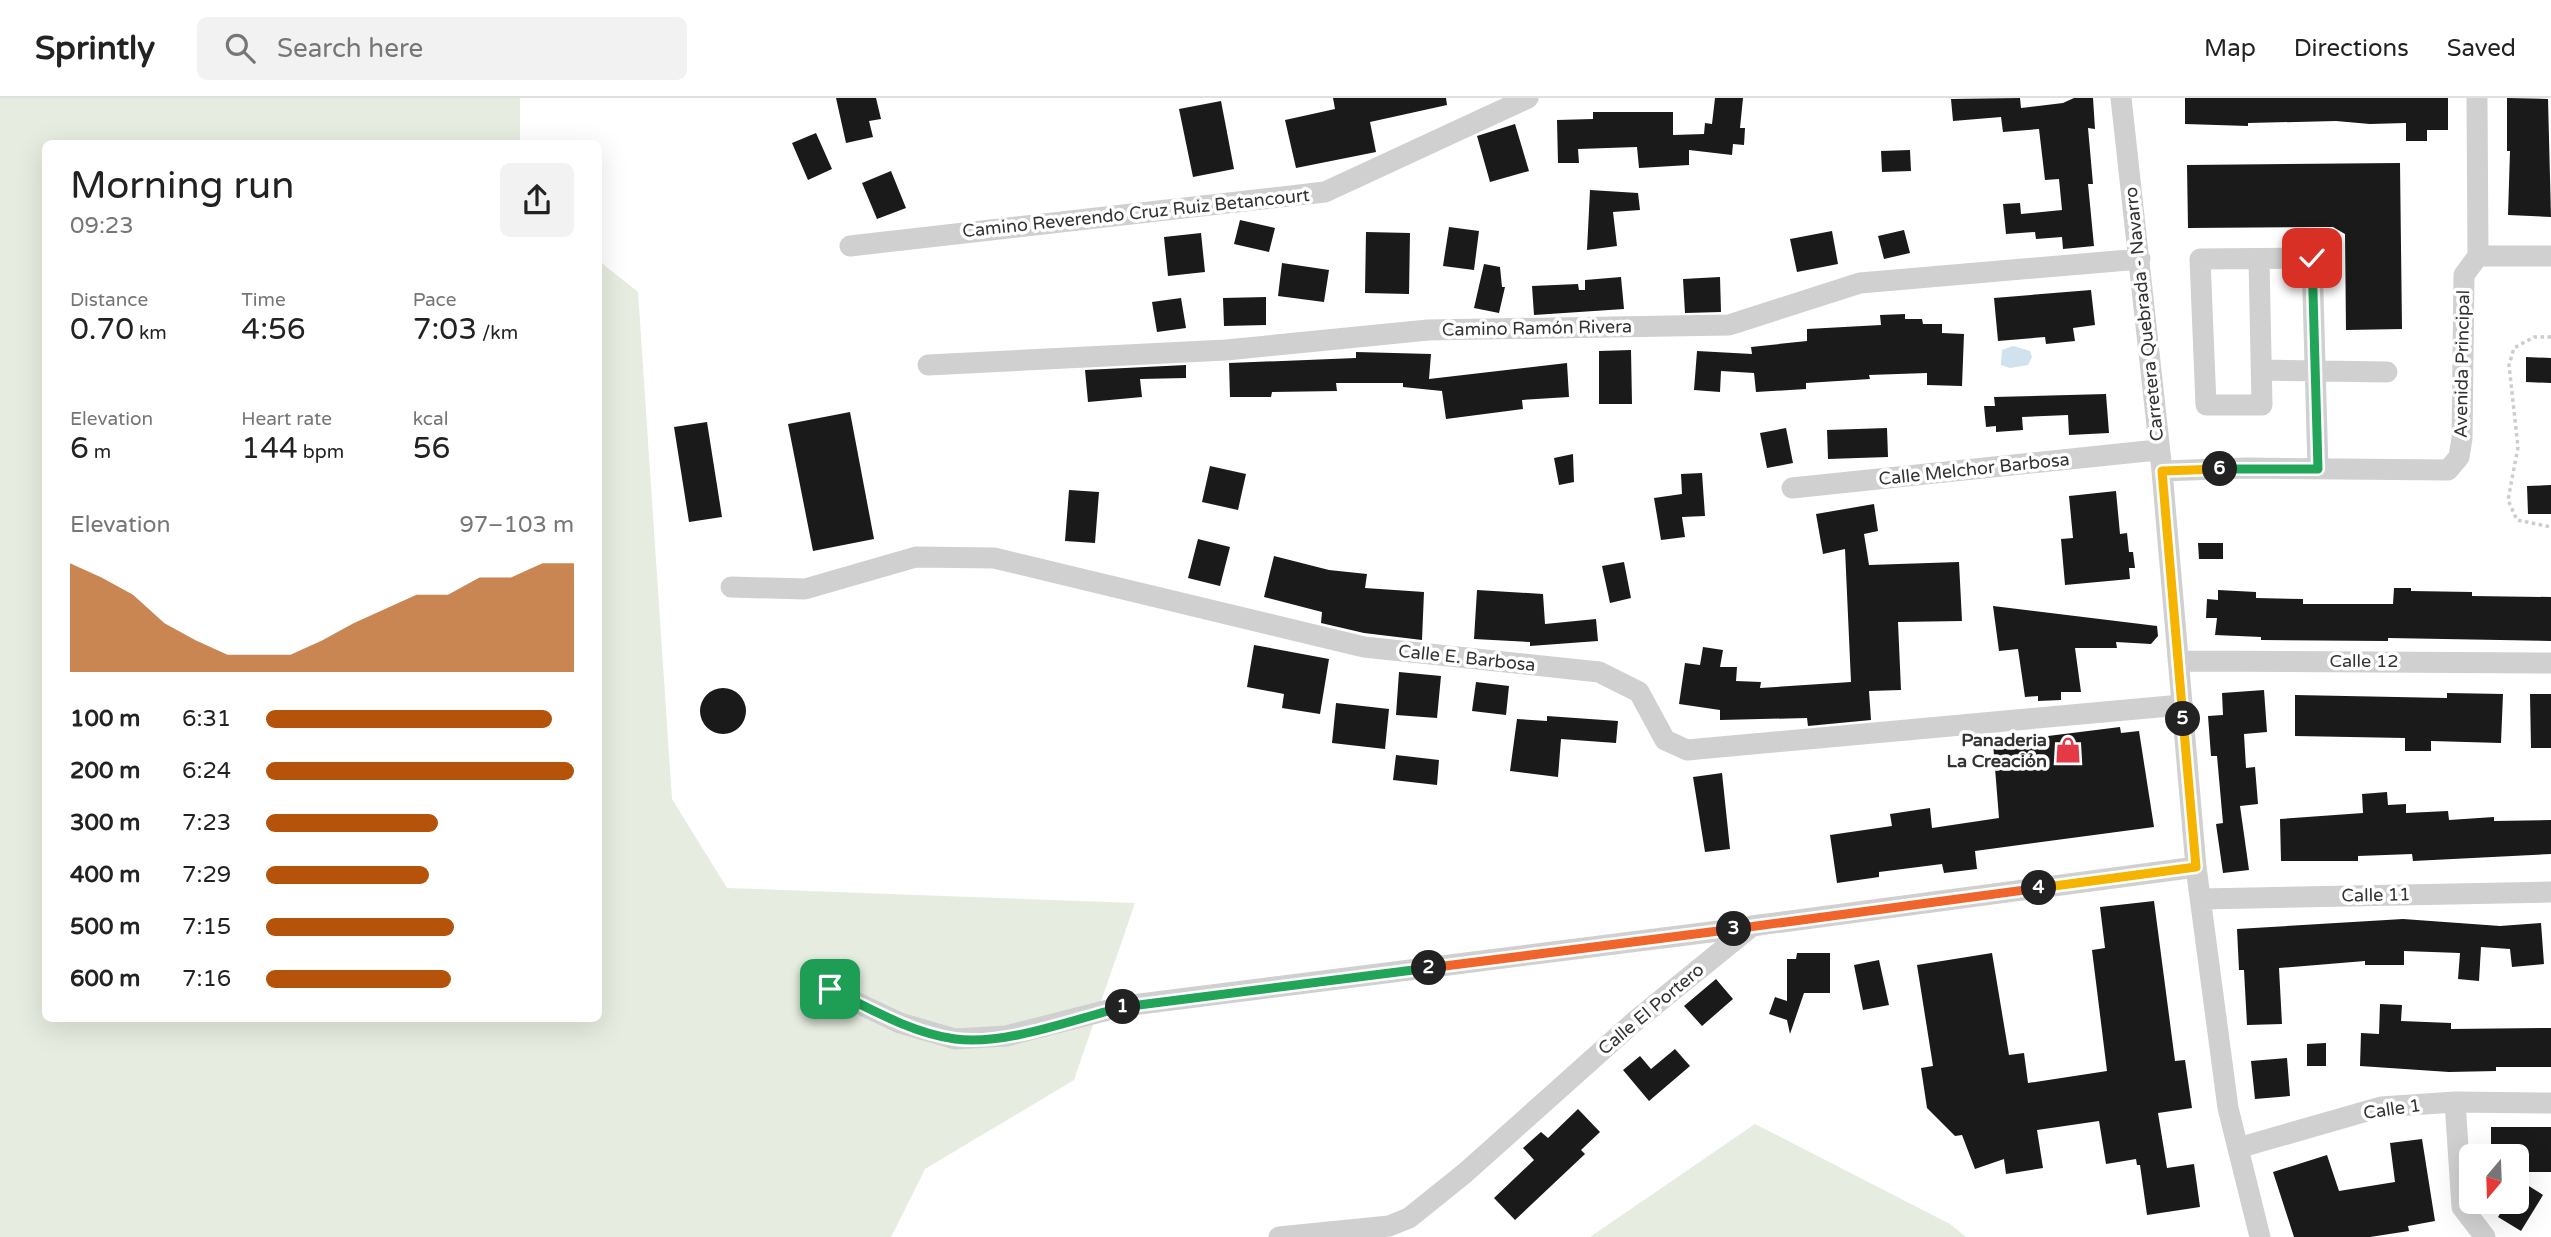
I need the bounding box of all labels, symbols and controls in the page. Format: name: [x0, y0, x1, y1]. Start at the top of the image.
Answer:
search box: [197, 17, 687, 80]
text: Sprintly: [35, 29, 155, 68]
icon: search: [221, 29, 259, 67]
text: Search here: [277, 33, 423, 64]
text: Map: [2204, 34, 2256, 63]
text: Directions: [2294, 34, 2409, 63]
text: Saved: [2447, 34, 2516, 63]
text: Morning run: [70, 163, 294, 209]
button: share: [500, 163, 574, 237]
street label: Camino Reverendo Cruz Ruiz Betancourt: [961, 184, 1311, 242]
street label: Carretera Quebrada - Navarro: [2120, 186, 2168, 442]
text: 09:23: [70, 212, 134, 240]
pin: [2282, 228, 2342, 288]
icon: check: [2293, 239, 2331, 277]
text: Distance: [70, 289, 148, 311]
text: Time: [241, 289, 286, 311]
text: Pace: [413, 289, 456, 311]
street label: Avenida Principal: [2450, 290, 2474, 438]
text: 0.70: [70, 311, 134, 348]
text: 4:56: [241, 311, 306, 348]
text: 7:03: [413, 311, 477, 348]
street label: Camino Ramón Rivera: [1442, 315, 1632, 341]
text: km: [134, 322, 167, 344]
text: /km: [477, 322, 518, 344]
text: Elevation: [70, 408, 153, 430]
text: Heart rate: [241, 408, 332, 430]
text: kcal: [413, 408, 448, 430]
text: 6: [70, 430, 89, 467]
text: 144: [241, 430, 298, 467]
text: 56: [413, 430, 450, 467]
text: m: [89, 441, 111, 463]
text: bpm: [298, 441, 344, 463]
street label: Calle Melchor Barbosa: [1877, 448, 2071, 490]
pin: 6: [2202, 452, 2238, 486]
text: 6: [2214, 457, 2225, 479]
text: Elevation: [70, 511, 171, 539]
text: 97–103 m: [459, 511, 574, 539]
street label: Calle E. Barbosa: [1397, 640, 1537, 676]
street label: Calle 12: [2329, 650, 2399, 672]
pin: 5: [2166, 702, 2200, 736]
text: 100 m: [70, 705, 140, 733]
text: 6:31: [182, 705, 231, 733]
text: 5: [2177, 707, 2188, 729]
place label: Panaderia La Creación: [1947, 729, 2047, 772]
shop icon: Panaderia La Creación: [2053, 735, 2083, 765]
text: 200 m: [70, 757, 140, 785]
text: 6:24: [182, 757, 231, 785]
text: 300 m: [70, 809, 140, 837]
text: 7:23: [182, 809, 231, 837]
text: 400 m: [70, 861, 140, 889]
text: 7:29: [182, 861, 231, 889]
pin: 4: [2022, 870, 2056, 906]
text: 4: [2033, 876, 2044, 898]
street label: Calle 11: [2341, 883, 2411, 907]
pin: 3: [1716, 912, 1752, 946]
text: 500 m: [70, 913, 140, 941]
text: 7:15: [182, 913, 231, 941]
text: 3: [1728, 917, 1739, 939]
pin: 2: [1412, 950, 1446, 986]
text: 2: [1423, 956, 1434, 978]
street label: Calle El Portero: [1594, 958, 1708, 1060]
pin: [800, 959, 860, 1019]
text: 600 m: [70, 965, 140, 993]
text: 7:16: [182, 965, 231, 993]
icon: arrive: [811, 970, 849, 1008]
pin: 1: [1106, 990, 1140, 1024]
text: 1: [1117, 995, 1128, 1017]
street label: Calle 1: [2362, 1094, 2422, 1124]
north arrow: [2459, 1144, 2529, 1214]
map controls: [2459, 1144, 2529, 1214]

